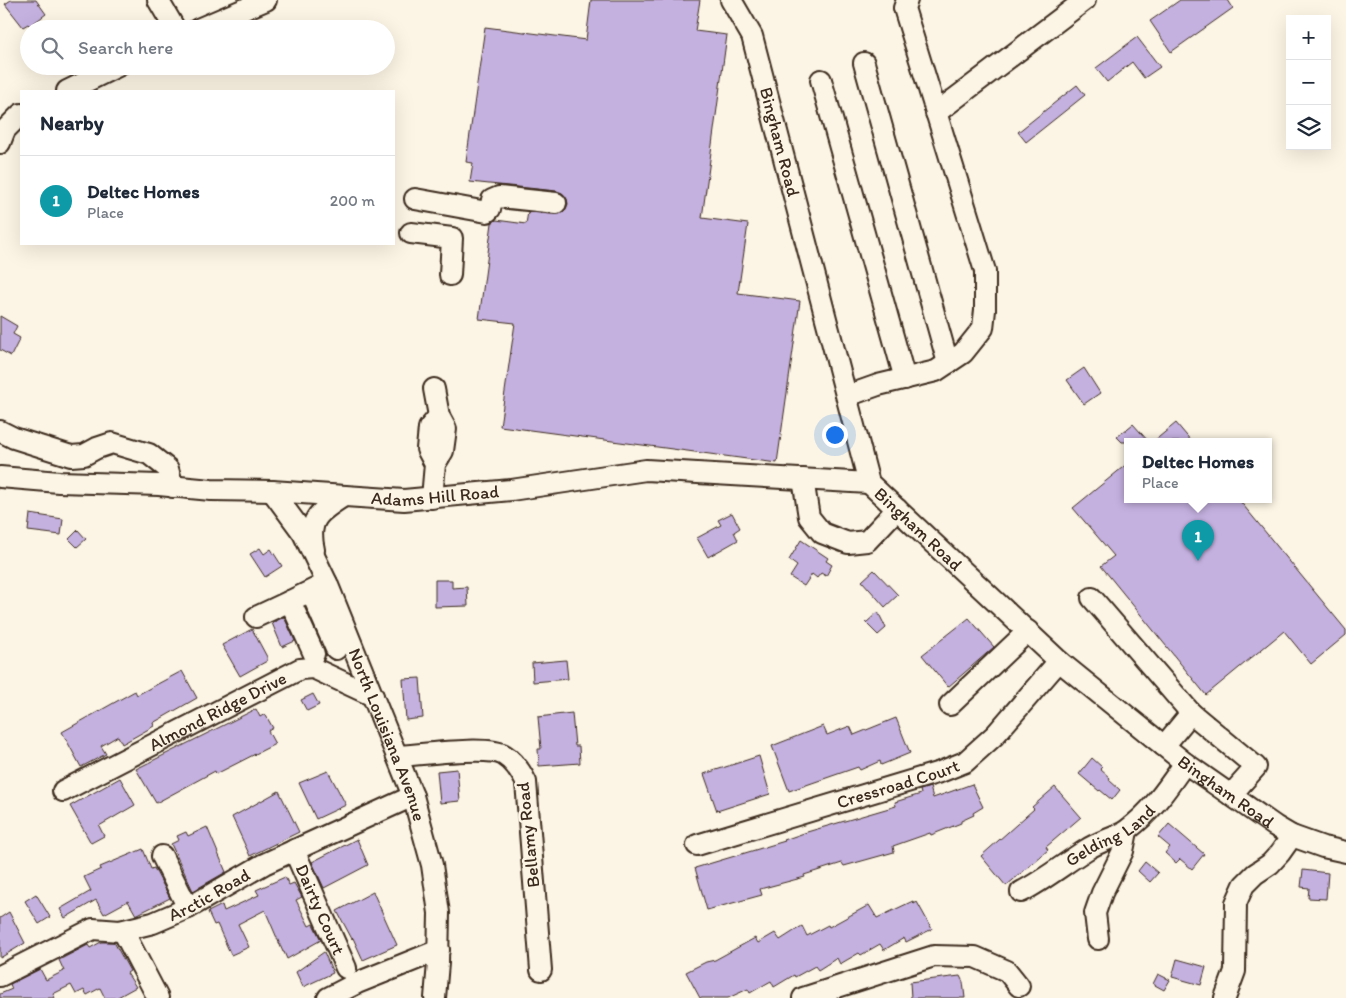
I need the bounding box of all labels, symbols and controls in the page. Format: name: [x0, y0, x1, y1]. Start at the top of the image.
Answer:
map controls: [1286, 15, 1331, 150]
button: +: [1286, 15, 1331, 60]
search box: [20, 20, 395, 75]
icon: search: [38, 34, 66, 62]
text: Search here: [78, 36, 173, 59]
button: −: [1286, 60, 1331, 105]
street label: Bingham Road: [755, 85, 805, 199]
button: layers: [1286, 105, 1331, 150]
text: Nearby: [40, 110, 104, 135]
text: Deltec Homes: [87, 180, 200, 203]
text: 1: [52, 191, 60, 210]
text: 200 m: [330, 191, 375, 210]
text: Place: [87, 203, 124, 222]
your location: [822, 422, 848, 448]
popup: [1124, 438, 1272, 503]
text: Deltec Homes: [1142, 450, 1254, 473]
text: Place: [1142, 473, 1179, 492]
street label: Adams Hill Road: [370, 480, 500, 511]
street label: Bingham Road: [870, 483, 967, 576]
pin: 1: [1182, 520, 1214, 561]
street label: North Louisiana Avenue: [344, 645, 430, 824]
street label: Almond Ridge Drive: [145, 667, 290, 756]
street label: Bingham Road: [1173, 750, 1278, 833]
street label: Cressroad Court: [834, 754, 963, 813]
street label: Bellamy Road: [511, 781, 544, 889]
street label: Gelding Land: [1061, 800, 1160, 871]
street label: Dairty Court: [291, 861, 350, 959]
street label: Arctic Road: [165, 863, 254, 926]

